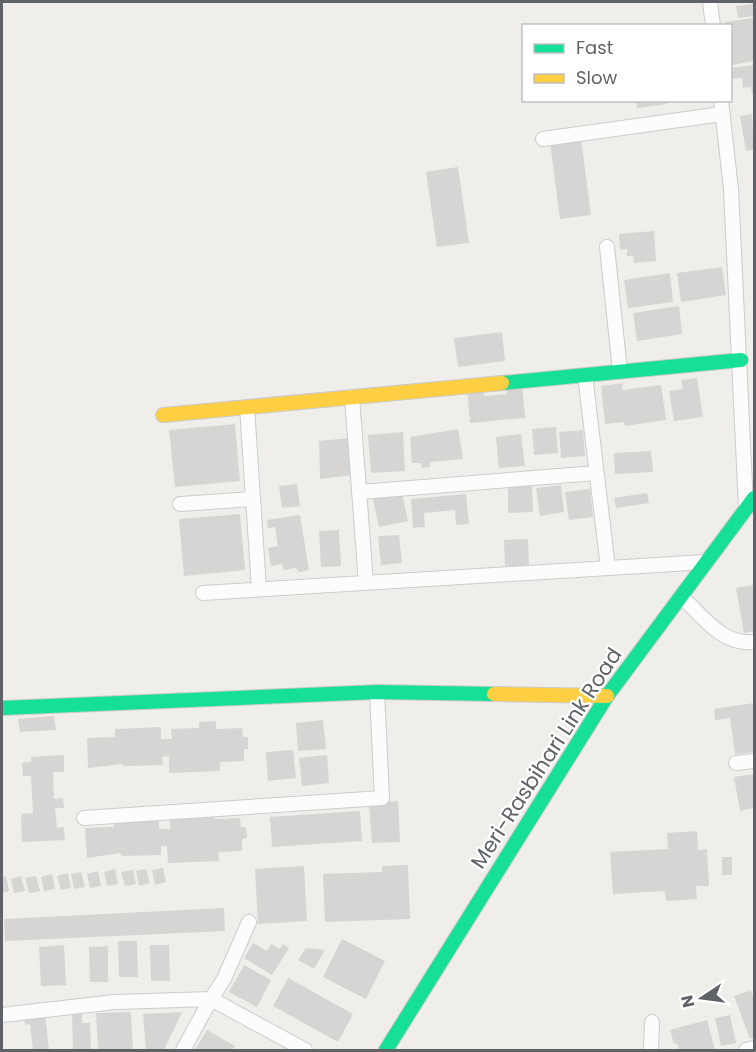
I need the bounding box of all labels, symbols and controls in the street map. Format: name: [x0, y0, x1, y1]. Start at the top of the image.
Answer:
legend: [522, 24, 732, 102]
text: Fast: [576, 35, 613, 60]
text: Slow: [576, 65, 618, 90]
street label: Meri-Rasbihari Link Road: [464, 642, 628, 874]
north arrow: [672, 968, 732, 1028]
text: N: [675, 993, 700, 1010]

